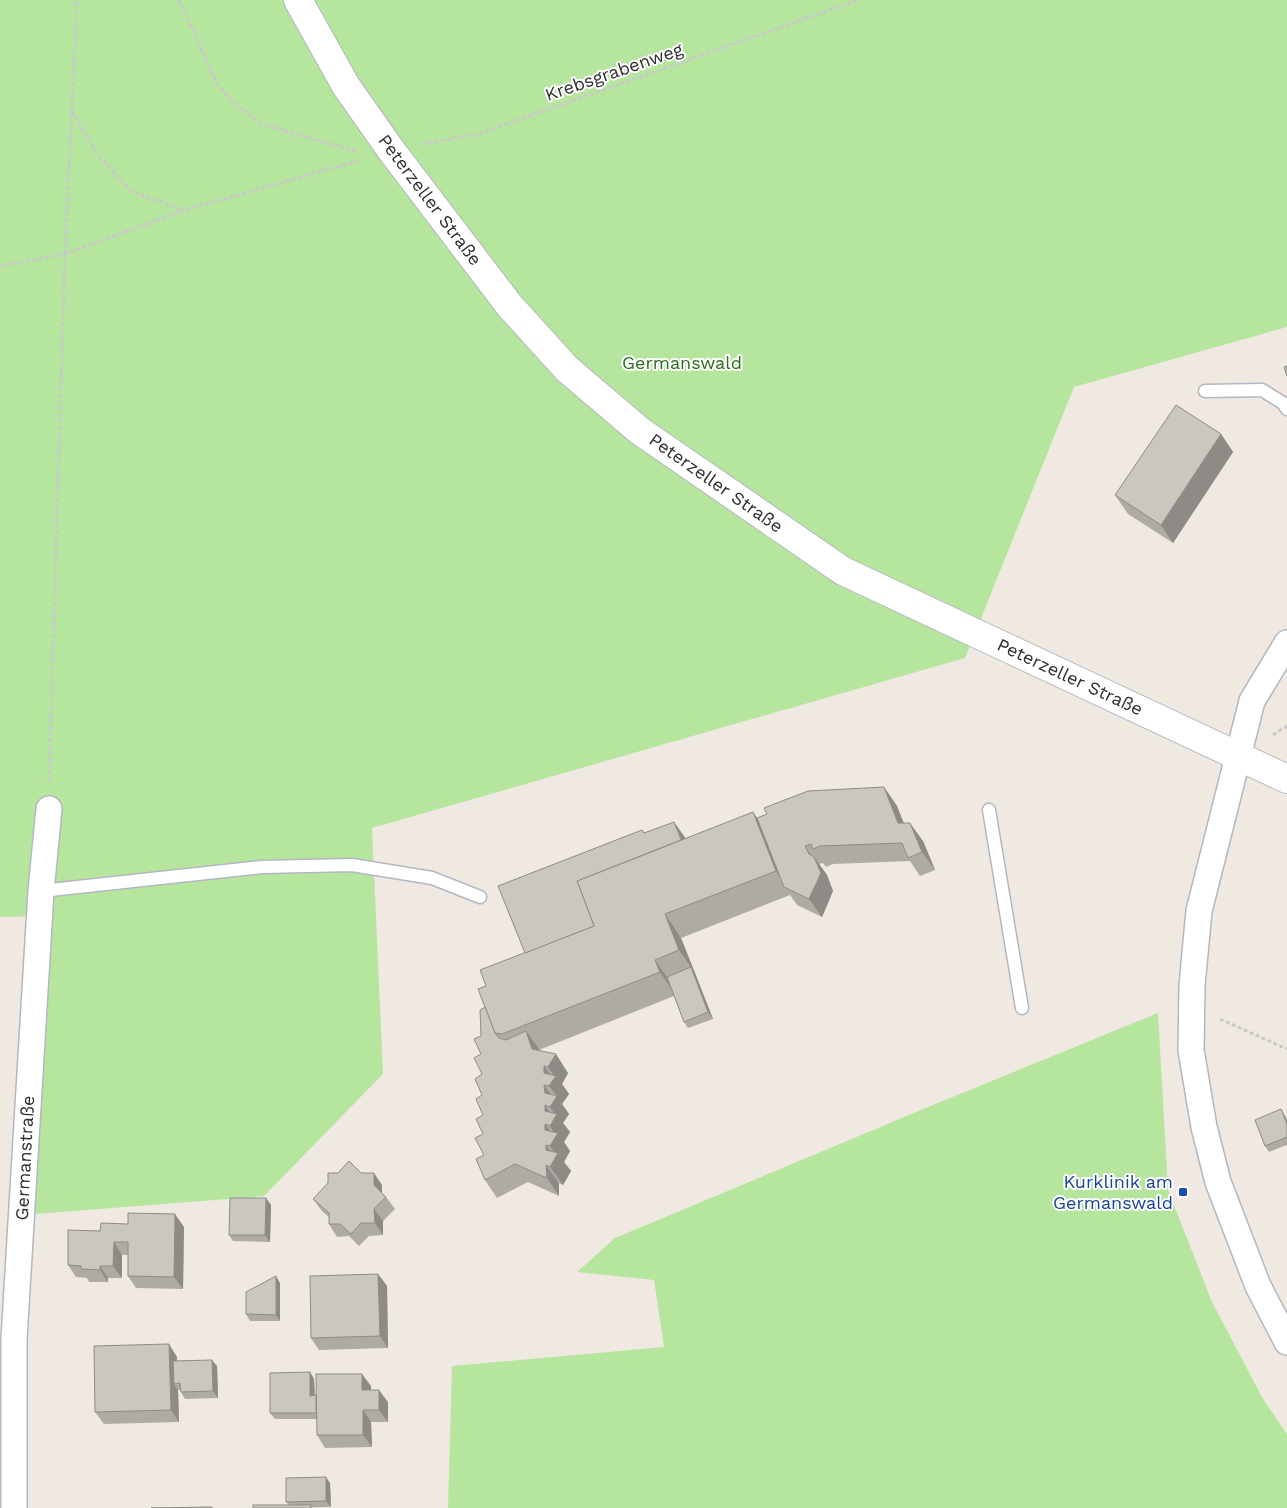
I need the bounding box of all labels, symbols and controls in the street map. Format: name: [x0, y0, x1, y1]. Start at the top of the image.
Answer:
street label: Krebsgrabenweg: [542, 38, 686, 105]
street label: Peterzeller Straße: [374, 130, 486, 269]
park label: Germanswald: [622, 352, 742, 373]
street label: Peterzeller Straße: [645, 429, 787, 537]
street label: Peterzeller Straße: [994, 634, 1146, 720]
street label: Germanstraße: [11, 1095, 38, 1221]
place label: Kurklinik am Germanswald: [1053, 1171, 1173, 1213]
marker: Kurklinik am Germanswald: [1177, 1186, 1189, 1198]

